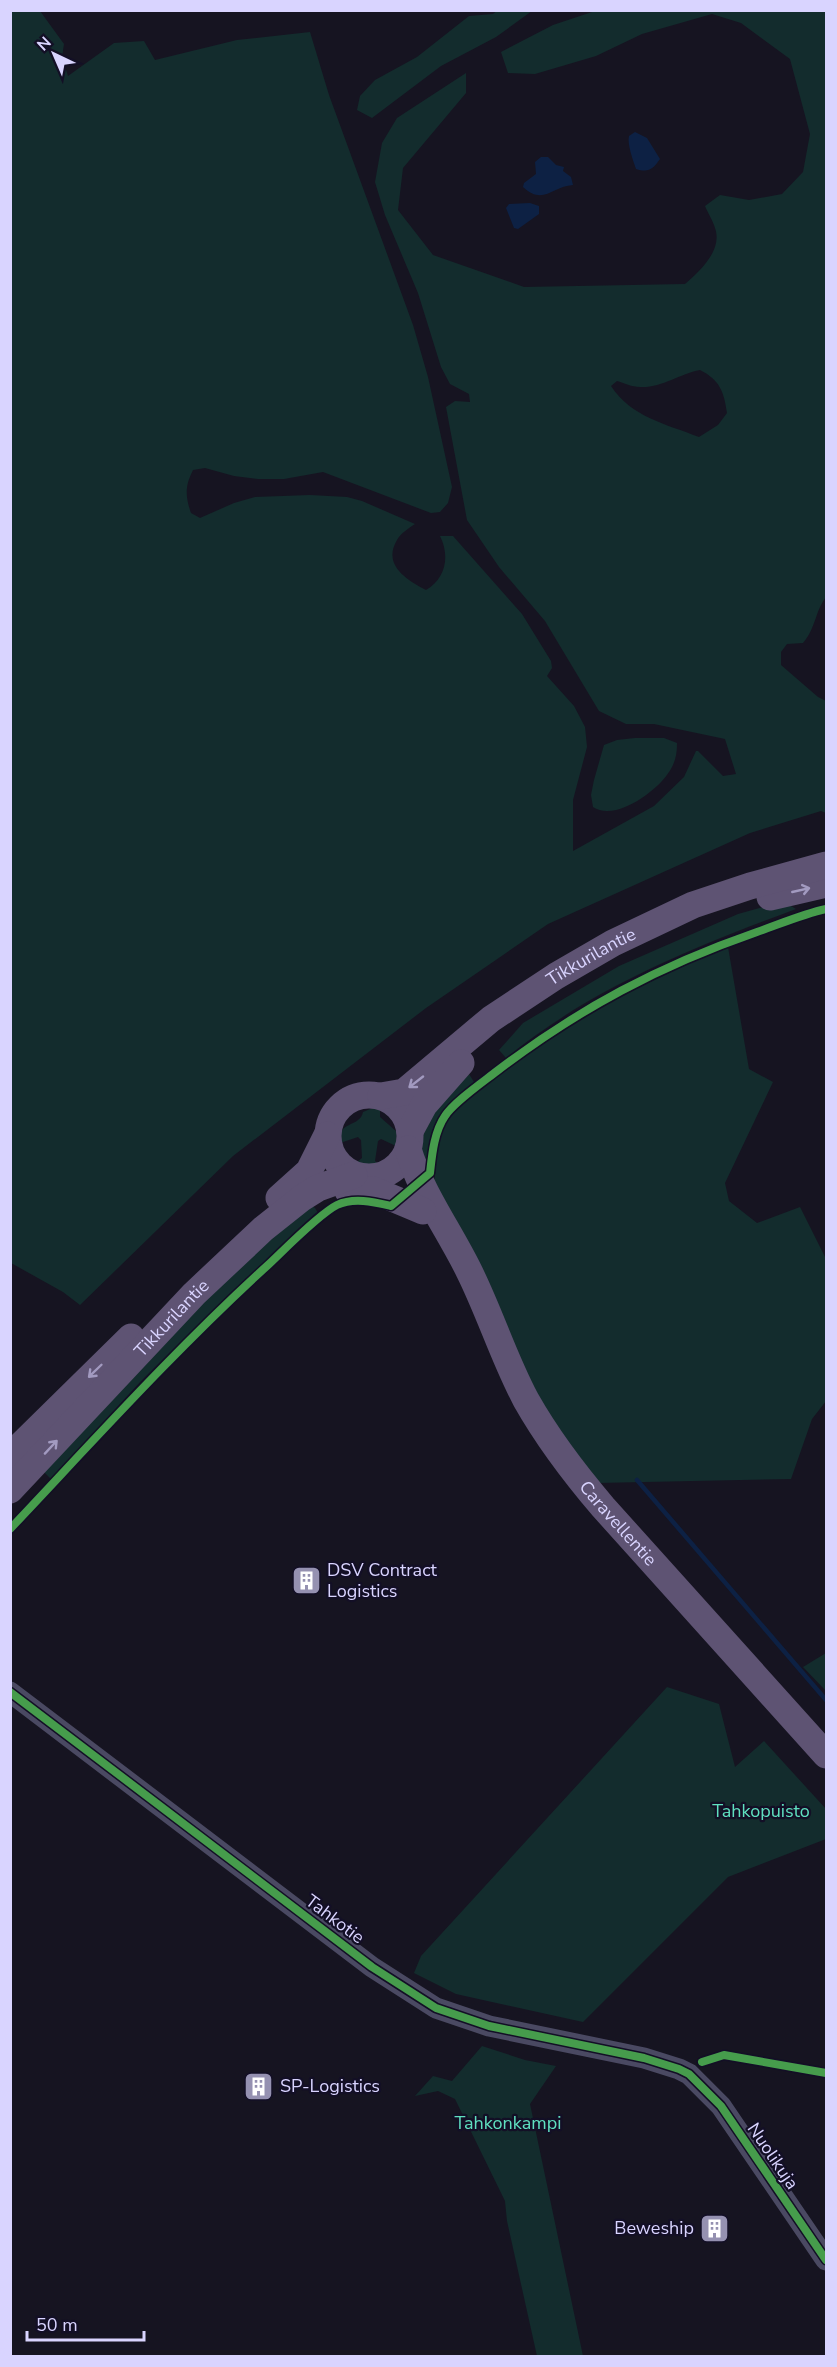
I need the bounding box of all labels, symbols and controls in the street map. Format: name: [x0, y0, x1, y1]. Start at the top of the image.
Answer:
north arrow: [24, 24, 84, 84]
text: N: [32, 32, 56, 56]
one-way arrow: [792, 884, 811, 896]
street label: Tikkurilantie: [542, 922, 640, 991]
one-way arrow: [408, 1075, 424, 1088]
street label: Tikkurilantie: [129, 1274, 214, 1362]
one-way arrow: [88, 1364, 103, 1378]
one-way arrow: [43, 1440, 57, 1455]
street label: Caravellentie: [574, 1476, 662, 1571]
place label: DSV Contract Logistics: [327, 1558, 437, 1603]
building icon: DSV Contract Logistics: [290, 1564, 322, 1596]
park label: Tahkopuisto: [712, 1799, 810, 1823]
street label: Tahkotie: [301, 1889, 369, 1949]
building icon: SP-Logistics: [243, 2070, 275, 2102]
place label: SP-Logistics: [280, 2074, 380, 2098]
park label: Tahkonkampi: [455, 2111, 561, 2135]
street label: Nuolikuja: [742, 2118, 804, 2194]
building icon: Beweship: [699, 2212, 731, 2244]
place label: Beweship: [614, 2216, 694, 2240]
scale bar: [27, 2304, 144, 2342]
text: 50 m: [36, 2313, 78, 2337]

